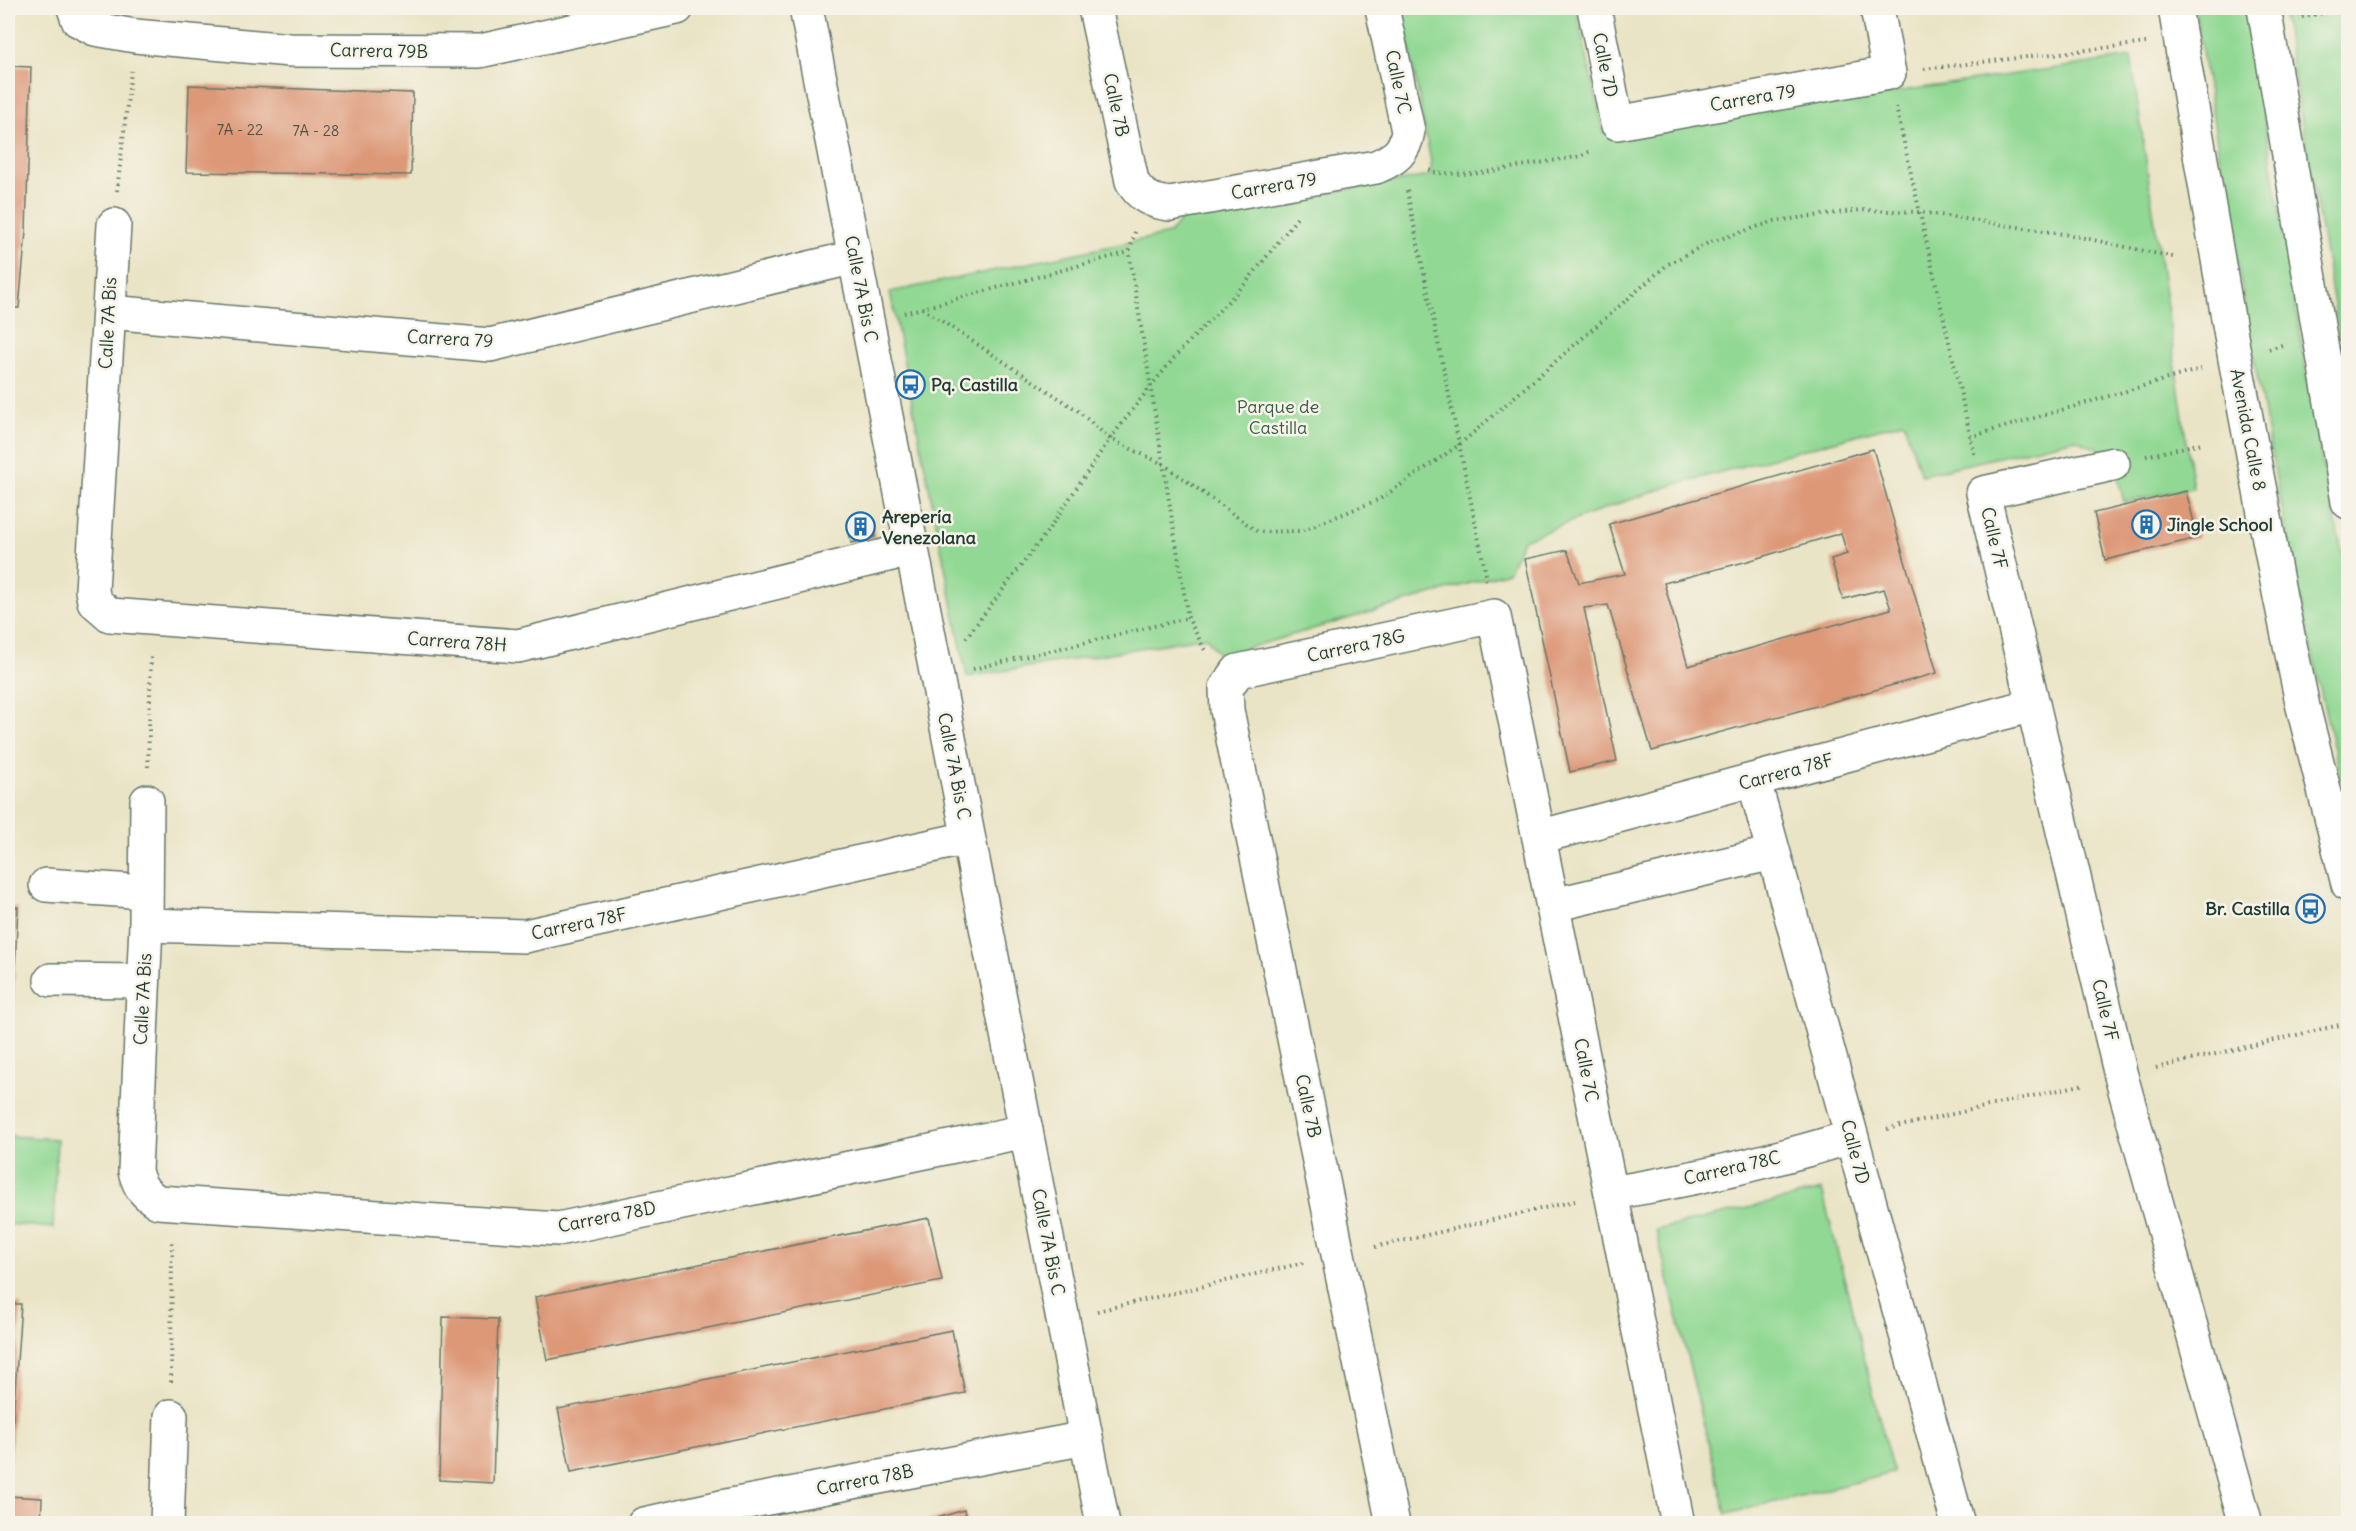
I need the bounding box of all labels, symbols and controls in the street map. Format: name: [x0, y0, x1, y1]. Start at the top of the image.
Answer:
street label: Calle 7D: [1588, 31, 1623, 99]
street label: Carrera 79B: [330, 38, 428, 63]
street label: Calle 7C: [1381, 48, 1416, 116]
street label: Calle 7B: [1099, 71, 1134, 139]
street label: Carrera 79: [1708, 79, 1798, 116]
house number: 7A - 22: [217, 120, 263, 139]
house number: 7A - 28: [292, 121, 340, 140]
street label: Carrera 79: [1229, 167, 1319, 204]
street label: Calle 7A Bis C: [840, 234, 883, 344]
street label: Calle 7A Bis: [94, 276, 121, 370]
street label: Carrera 79: [406, 325, 494, 352]
street label: Avenida Calle 8: [2225, 367, 2272, 493]
bus stop icon: Pq. Castilla: [894, 369, 926, 401]
place label: Pq. Castilla: [931, 373, 1018, 396]
park label: Parque de Castilla: [1237, 395, 1319, 439]
place label: Arepería Venezolana: [882, 505, 976, 549]
street label: Calle 7F: [1976, 505, 2013, 571]
building icon: Jingle School: [2130, 509, 2162, 541]
building icon: Arepería Venezolana: [845, 511, 877, 543]
place label: Jingle School: [2167, 513, 2273, 536]
street label: Carrera 78G: [1305, 624, 1407, 667]
street label: Carrera 78H: [407, 627, 508, 656]
street label: Calle 7A Bis C: [933, 711, 976, 821]
street label: Carrera 78F: [1736, 748, 1836, 795]
bus stop icon: Br. Castilla: [2295, 893, 2327, 925]
place label: Br. Castilla: [2205, 897, 2290, 920]
street label: Carrera 78F: [529, 902, 629, 945]
street label: Calle 7A Bis: [129, 952, 156, 1046]
street label: Calle 7F: [2087, 977, 2124, 1043]
street label: Calle 7C: [1569, 1036, 1604, 1104]
street label: Calle 7B: [1291, 1072, 1326, 1140]
street label: Calle 7D: [1836, 1117, 1875, 1187]
street label: Carrera 78C: [1681, 1145, 1783, 1190]
street label: Calle 7A Bis C: [1027, 1187, 1070, 1297]
street label: Carrera 78D: [556, 1196, 658, 1237]
street label: Carrera 78B: [814, 1459, 915, 1500]

